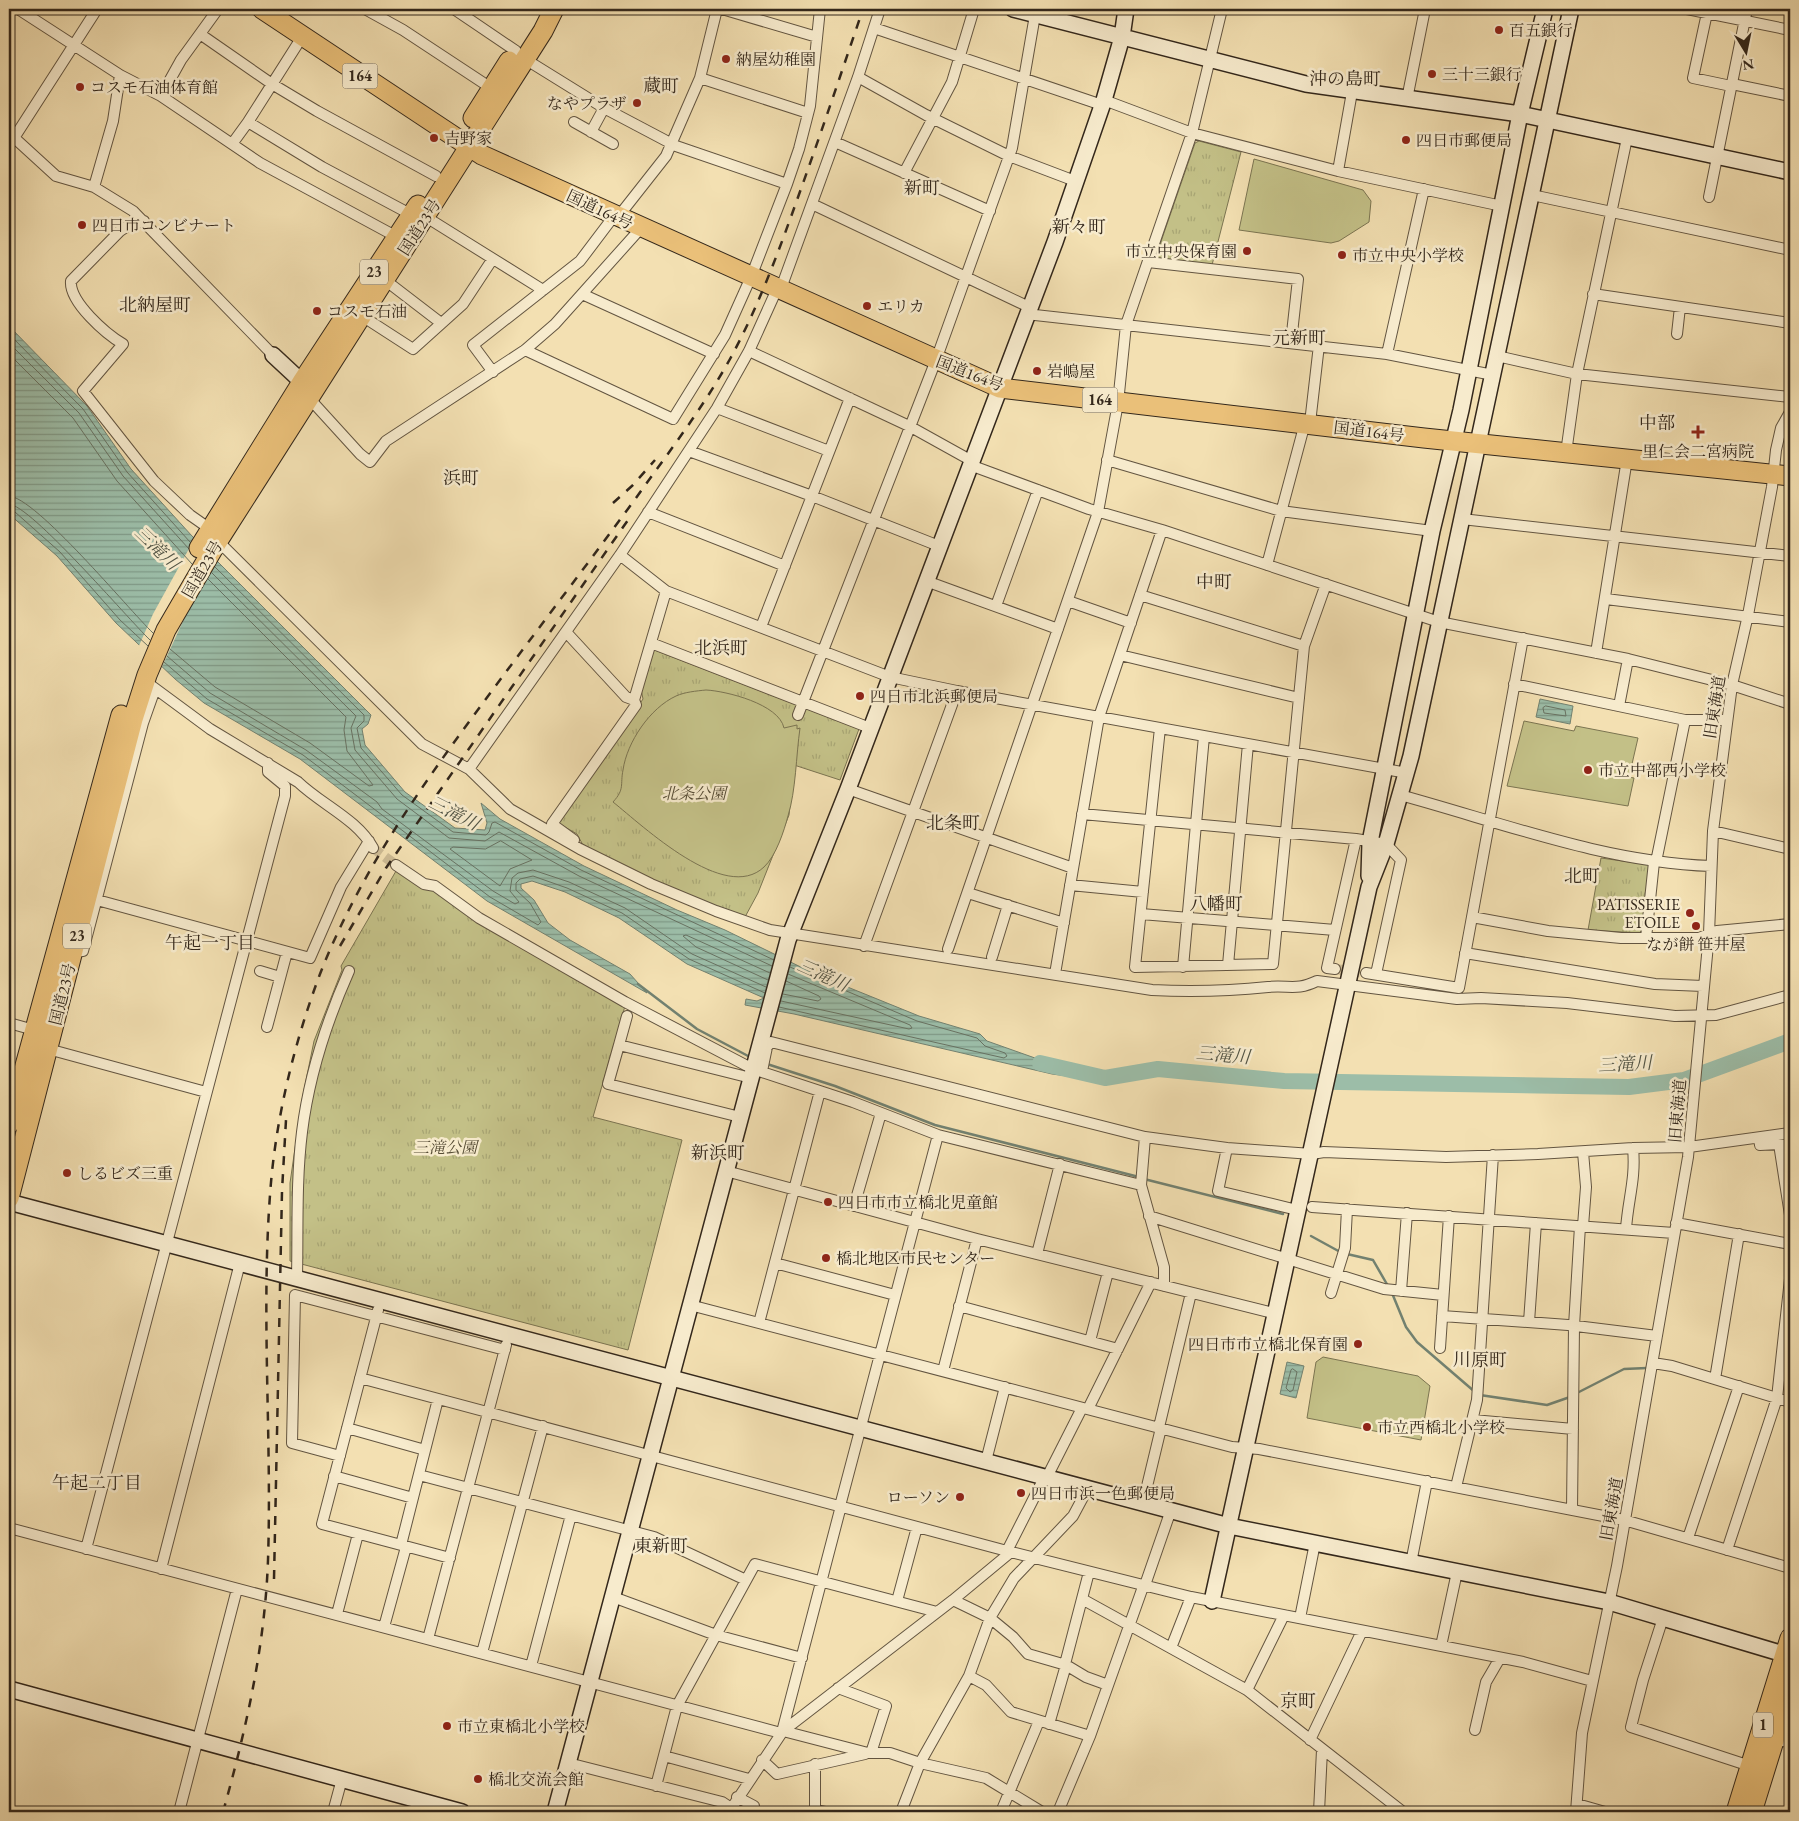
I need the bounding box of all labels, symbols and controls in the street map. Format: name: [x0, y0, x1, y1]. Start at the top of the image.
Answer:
place label: 百五銀行: [1509, 20, 1573, 41]
marker: 百五銀行: [1493, 24, 1505, 36]
north arrow: [1722, 28, 1772, 78]
place label: 納屋幼稚園: [736, 49, 816, 70]
marker: 納屋幼稚園: [720, 53, 732, 65]
text: N: [1740, 55, 1755, 75]
road number: 164: [342, 64, 378, 88]
place label: 三十三銀行: [1442, 64, 1522, 85]
district label: 沖の島町: [1309, 67, 1381, 90]
marker: 三十三銀行: [1426, 68, 1438, 80]
district label: 蔵町: [643, 74, 679, 97]
place label: コスモ石油体育館: [90, 77, 218, 98]
marker: コスモ石油体育館: [74, 81, 86, 93]
place label: なやプラザ: [547, 93, 627, 114]
marker: なやプラザ: [631, 97, 643, 109]
place label: 吉野家: [444, 128, 492, 149]
place label: 四日市郵便局: [1416, 130, 1512, 151]
marker: 吉野家: [428, 132, 440, 144]
marker: 四日市郵便局: [1400, 134, 1412, 146]
district label: 新町: [904, 176, 940, 199]
street label: 国道164号: [563, 185, 636, 234]
street label: 国道23号: [393, 195, 445, 260]
place label: 四日市コンビナート: [92, 215, 236, 236]
district label: 新々町: [1052, 215, 1106, 238]
marker: 四日市コンビナート: [76, 219, 88, 231]
place label: 市立中央保育園: [1125, 241, 1237, 262]
marker: 市立中央保育園: [1241, 245, 1253, 257]
place label: 市立中央小学校: [1352, 245, 1464, 266]
marker: 市立中央小学校: [1336, 249, 1348, 261]
road number: 23: [360, 260, 388, 284]
district label: 北納屋町: [119, 293, 191, 316]
place label: エリカ: [877, 296, 925, 317]
marker: エリカ: [861, 300, 873, 312]
place label: コスモ石油: [327, 301, 407, 322]
marker: コスモ石油: [311, 305, 323, 317]
district label: 元新町: [1272, 326, 1326, 349]
street label: 国道164号: [933, 351, 1007, 396]
place label: 岩嶋屋: [1047, 361, 1095, 382]
marker: 岩嶋屋: [1031, 365, 1043, 377]
road number: 164: [1082, 388, 1118, 412]
district label: 中部: [1639, 411, 1675, 434]
street label: 国道164号: [1332, 417, 1405, 446]
marker: 里仁会二宮病院: [1691, 425, 1705, 439]
place label: 里仁会二宮病院: [1642, 441, 1754, 462]
district label: 浜町: [443, 466, 479, 489]
water label: 三滝川: [130, 521, 186, 576]
street label: 国道23号: [177, 537, 227, 602]
district label: 中町: [1196, 570, 1232, 593]
district label: 北浜町: [694, 636, 748, 659]
street label: 旧東海道: [1699, 674, 1730, 740]
place label: 四日市北浜郵便局: [870, 686, 998, 707]
marker: 四日市北浜郵便局: [854, 690, 866, 702]
place label: 市立中部西小学校: [1598, 760, 1726, 781]
marker: 市立中部西小学校: [1582, 764, 1594, 776]
park label: 北条公園: [662, 783, 729, 804]
water label: 三滝川: [425, 790, 485, 836]
district label: 北条町: [926, 811, 980, 834]
district label: 北町: [1564, 864, 1600, 887]
district label: 八幡町: [1189, 892, 1243, 915]
place label: PATISSERIE ETOILE: [1597, 894, 1680, 933]
marker: PATISSERIE ETOILE: [1684, 907, 1696, 919]
marker: なが餅 笹井屋: [1690, 920, 1702, 932]
road number: 23: [63, 924, 91, 948]
district label: 午起一丁目: [165, 931, 255, 954]
place label: なが餅 笹井屋: [1646, 934, 1746, 955]
water label: 三滝川: [794, 953, 854, 997]
street label: 国道23号: [45, 961, 80, 1027]
water label: 三滝川: [1195, 1041, 1253, 1068]
water label: 三滝川: [1597, 1050, 1655, 1076]
street label: 旧東海道: [1664, 1078, 1691, 1144]
park label: 三滝公園: [413, 1137, 480, 1158]
district label: 新浜町: [691, 1141, 745, 1164]
place label: しるビズ三重: [77, 1163, 173, 1184]
marker: しるビズ三重: [61, 1167, 73, 1179]
place label: 四日市市立橋北児童館: [838, 1192, 998, 1213]
marker: 四日市市立橋北児童館: [822, 1196, 834, 1208]
place label: 橋北地区市民センター: [836, 1248, 995, 1269]
marker: 橋北地区市民センター: [820, 1252, 832, 1264]
place label: 四日市市立橋北保育園: [1188, 1334, 1348, 1355]
marker: 四日市市立橋北保育園: [1352, 1338, 1364, 1350]
district label: 川原町: [1453, 1348, 1507, 1371]
place label: 市立西橋北小学校: [1377, 1417, 1505, 1438]
marker: 市立西橋北小学校: [1361, 1421, 1373, 1433]
district label: 午起二丁目: [52, 1471, 142, 1494]
street label: 旧東海道: [1596, 1476, 1627, 1542]
place label: 四日市浜一色郵便局: [1031, 1483, 1175, 1504]
place label: ローソン: [887, 1487, 950, 1508]
marker: 四日市浜一色郵便局: [1015, 1487, 1027, 1499]
marker: ローソン: [954, 1491, 966, 1503]
district label: 東新町: [634, 1534, 688, 1557]
district label: 京町: [1280, 1689, 1316, 1712]
road number: 1: [1753, 1712, 1773, 1738]
place label: 市立東橋北小学校: [457, 1716, 585, 1737]
marker: 市立東橋北小学校: [441, 1720, 453, 1732]
place label: 橋北交流会館: [488, 1769, 584, 1790]
marker: 橋北交流会館: [472, 1773, 484, 1785]

